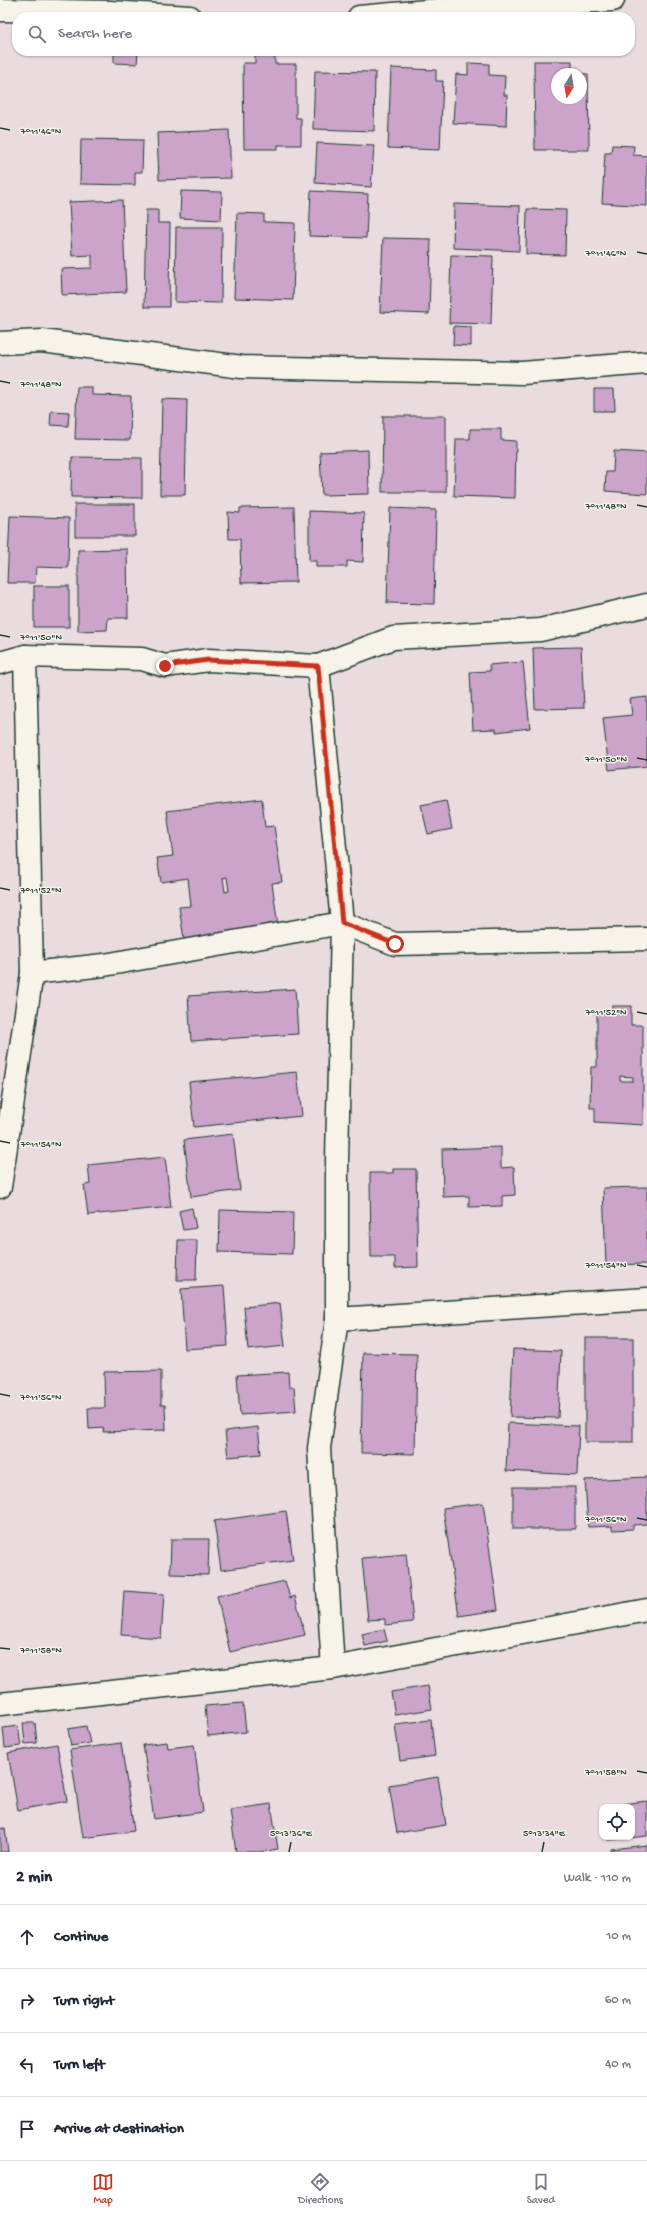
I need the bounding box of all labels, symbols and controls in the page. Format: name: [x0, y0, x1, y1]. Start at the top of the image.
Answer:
search box: [12, 12, 635, 56]
icon: search: [26, 23, 48, 45]
text: Search here: [58, 25, 132, 43]
north arrow: [551, 68, 587, 104]
text: 7°11'46"N: [20, 126, 62, 138]
text: 7°11'46"N: [585, 248, 627, 260]
text: 7°11'48"N: [19, 379, 62, 391]
text: 7°11'48"N: [584, 501, 627, 513]
text: 7°11'50"N: [19, 632, 62, 644]
route end: [156, 657, 174, 675]
text: 7°11'50"N: [584, 754, 627, 766]
text: 7°11'52"N: [19, 885, 62, 897]
route start: [386, 935, 404, 953]
text: 7°11'52"N: [584, 1007, 627, 1019]
text: 7°11'54"N: [20, 1139, 62, 1151]
text: 7°11'54"N: [585, 1260, 627, 1272]
text: 7°11'56"N: [19, 1392, 62, 1404]
text: 7°11'56"N: [584, 1514, 627, 1526]
text: 7°11'58"N: [19, 1645, 62, 1657]
text: 7°11'58"N: [584, 1767, 627, 1779]
map controls: [599, 1804, 635, 1840]
button: locate: [599, 1804, 635, 1840]
text: 5°13'36"E: [270, 1828, 313, 1840]
text: 5°13'34"E: [523, 1828, 566, 1840]
text: 2 min: [16, 1868, 52, 1888]
text: Walk · 110 m: [564, 1871, 631, 1886]
icon: ahead: [16, 1926, 38, 1948]
text: Continue: [54, 1928, 108, 1946]
text: 10 m: [606, 1929, 631, 1944]
icon: right: [16, 1990, 38, 2012]
text: Turn right: [54, 1992, 114, 2010]
text: 60 m: [605, 1993, 631, 2008]
icon: left: [16, 2054, 38, 2076]
text: Turn left: [54, 2056, 105, 2074]
text: 40 m: [605, 2057, 631, 2072]
icon: arrive: [16, 2118, 38, 2140]
text: Arrive at destination: [54, 2120, 184, 2138]
tab: Map: [92, 2171, 114, 2207]
tab: Directions: [298, 2171, 343, 2207]
tab: Saved: [527, 2171, 555, 2207]

